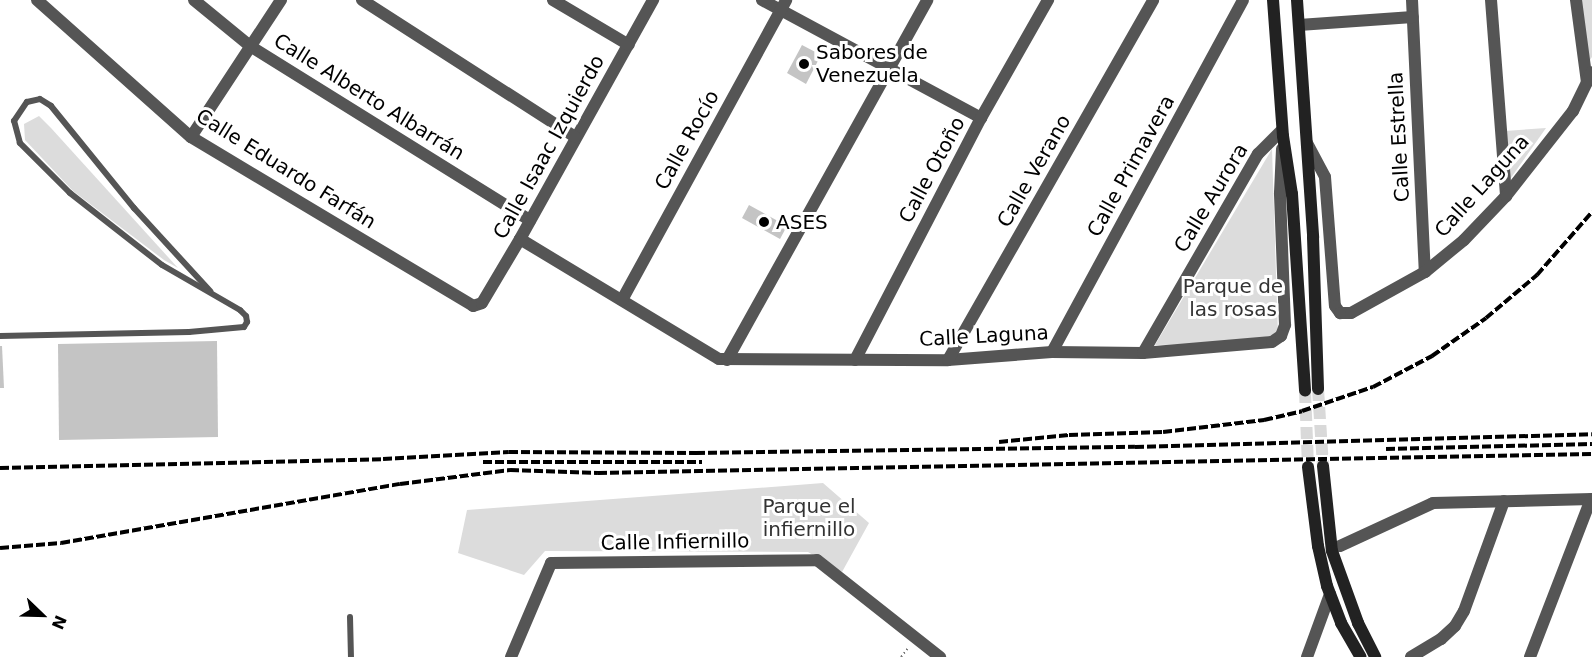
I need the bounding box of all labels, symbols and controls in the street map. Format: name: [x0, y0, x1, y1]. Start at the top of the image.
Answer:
street label: Calle Alberto Albarrán: [269, 29, 469, 165]
place label: Sabores de Venezuela: [816, 40, 928, 87]
street label: Calle Isaac Izquierdo: [488, 51, 610, 243]
marker: Sabores de Venezuela: [797, 57, 811, 71]
street label: Calle Estrella: [1384, 71, 1414, 203]
street label: Calle Rocío: [650, 86, 724, 194]
street label: Calle Primavera: [1082, 91, 1180, 241]
street label: Calle Eduardo Farfán: [192, 104, 380, 234]
street label: Calle Verano: [992, 111, 1076, 231]
street label: Calle Otoño: [894, 113, 970, 227]
street label: Calle Laguna: [1430, 130, 1534, 242]
street label: Calle Aurora: [1169, 139, 1253, 257]
place label: ASES: [776, 210, 828, 234]
marker: ASES: [757, 215, 771, 229]
park label: Parque de las rosas: [1183, 274, 1283, 321]
street label: Calle Laguna: [919, 321, 1049, 351]
park label: Parque el infiernillo: [762, 494, 856, 541]
street label: Calle Infiernillo: [600, 529, 750, 555]
north arrow: [12, 585, 72, 645]
text: N: [48, 612, 70, 632]

